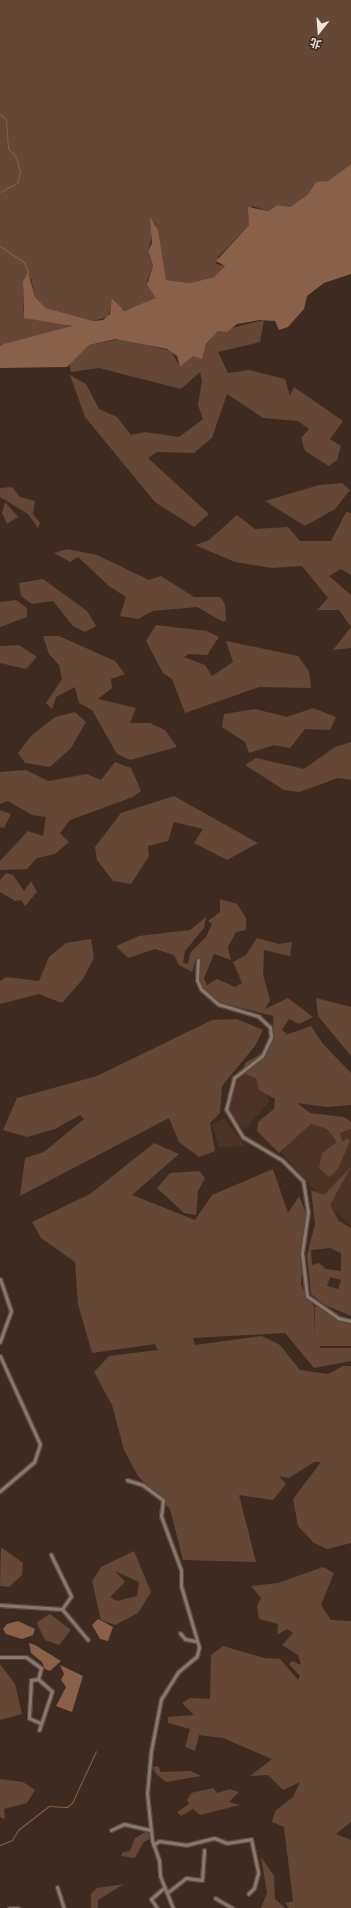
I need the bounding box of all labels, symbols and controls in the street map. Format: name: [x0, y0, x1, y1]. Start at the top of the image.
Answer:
north arrow: [299, 12, 339, 52]
text: 北: [308, 35, 323, 52]

